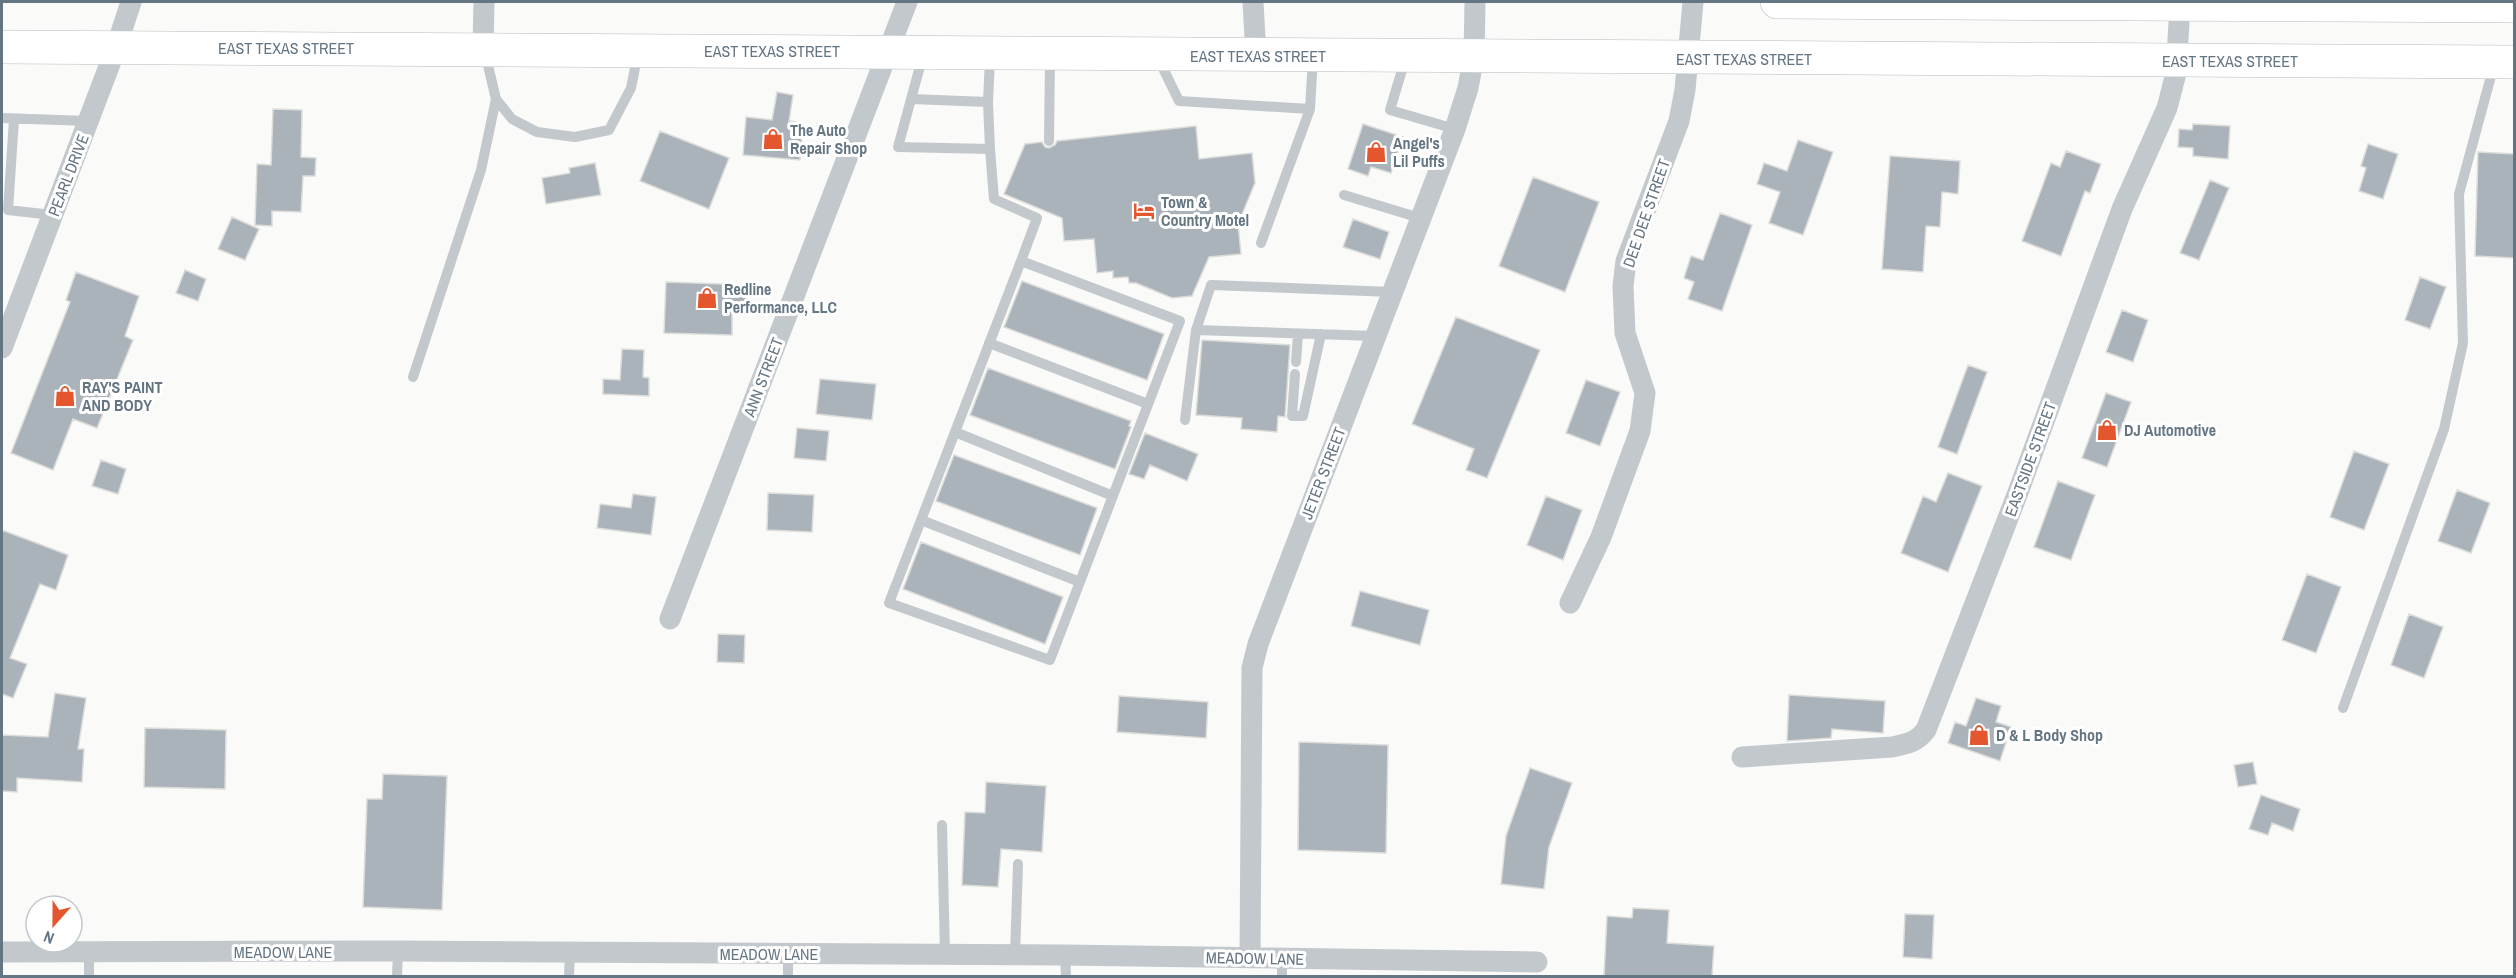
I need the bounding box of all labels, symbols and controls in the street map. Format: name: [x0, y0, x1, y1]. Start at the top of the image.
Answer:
street label: EAST TEXAS STREET: [218, 37, 354, 59]
street label: EAST TEXAS STREET: [704, 40, 840, 62]
street label: EAST TEXAS STREET: [1190, 45, 1326, 67]
street label: EAST TEXAS STREET: [1676, 48, 1812, 70]
street label: EAST TEXAS STREET: [2162, 50, 2298, 72]
place label: The Auto Repair Shop: [790, 119, 867, 159]
shop icon: The Auto Repair Shop: [761, 127, 785, 151]
street label: PEARL DRIVE: [42, 131, 94, 219]
place label: Angel's Lil Puffs: [1393, 132, 1445, 172]
shop icon: Angel's Lil Puffs: [1364, 140, 1388, 164]
street label: DEE DEE STREET: [1617, 156, 1675, 270]
place label: Town & Country Motel: [1161, 191, 1249, 231]
hotel icon: Town & Country Motel: [1132, 199, 1156, 223]
place label: Redline Performance, LLC: [724, 278, 837, 318]
shop icon: Redline Performance, LLC: [695, 286, 719, 310]
street label: ANN STREET: [737, 334, 788, 421]
place label: RAY'S PAINT AND BODY: [82, 376, 162, 416]
shop icon: RAY'S PAINT AND BODY: [53, 384, 77, 408]
street label: EASTSIDE STREET: [1999, 399, 2061, 519]
shop icon: DJ Automotive: [2095, 418, 2119, 442]
place label: DJ Automotive: [2124, 419, 2216, 441]
street label: JETER STREET: [1295, 424, 1351, 522]
shop icon: D & L Body Shop: [1967, 723, 1991, 747]
place label: D & L Body Shop: [1996, 724, 2103, 746]
north arrow: [24, 894, 84, 954]
text: N: [40, 926, 57, 950]
street label: MEADOW LANE: [234, 941, 332, 963]
street label: MEADOW LANE: [720, 943, 818, 965]
street label: MEADOW LANE: [1206, 946, 1304, 970]

